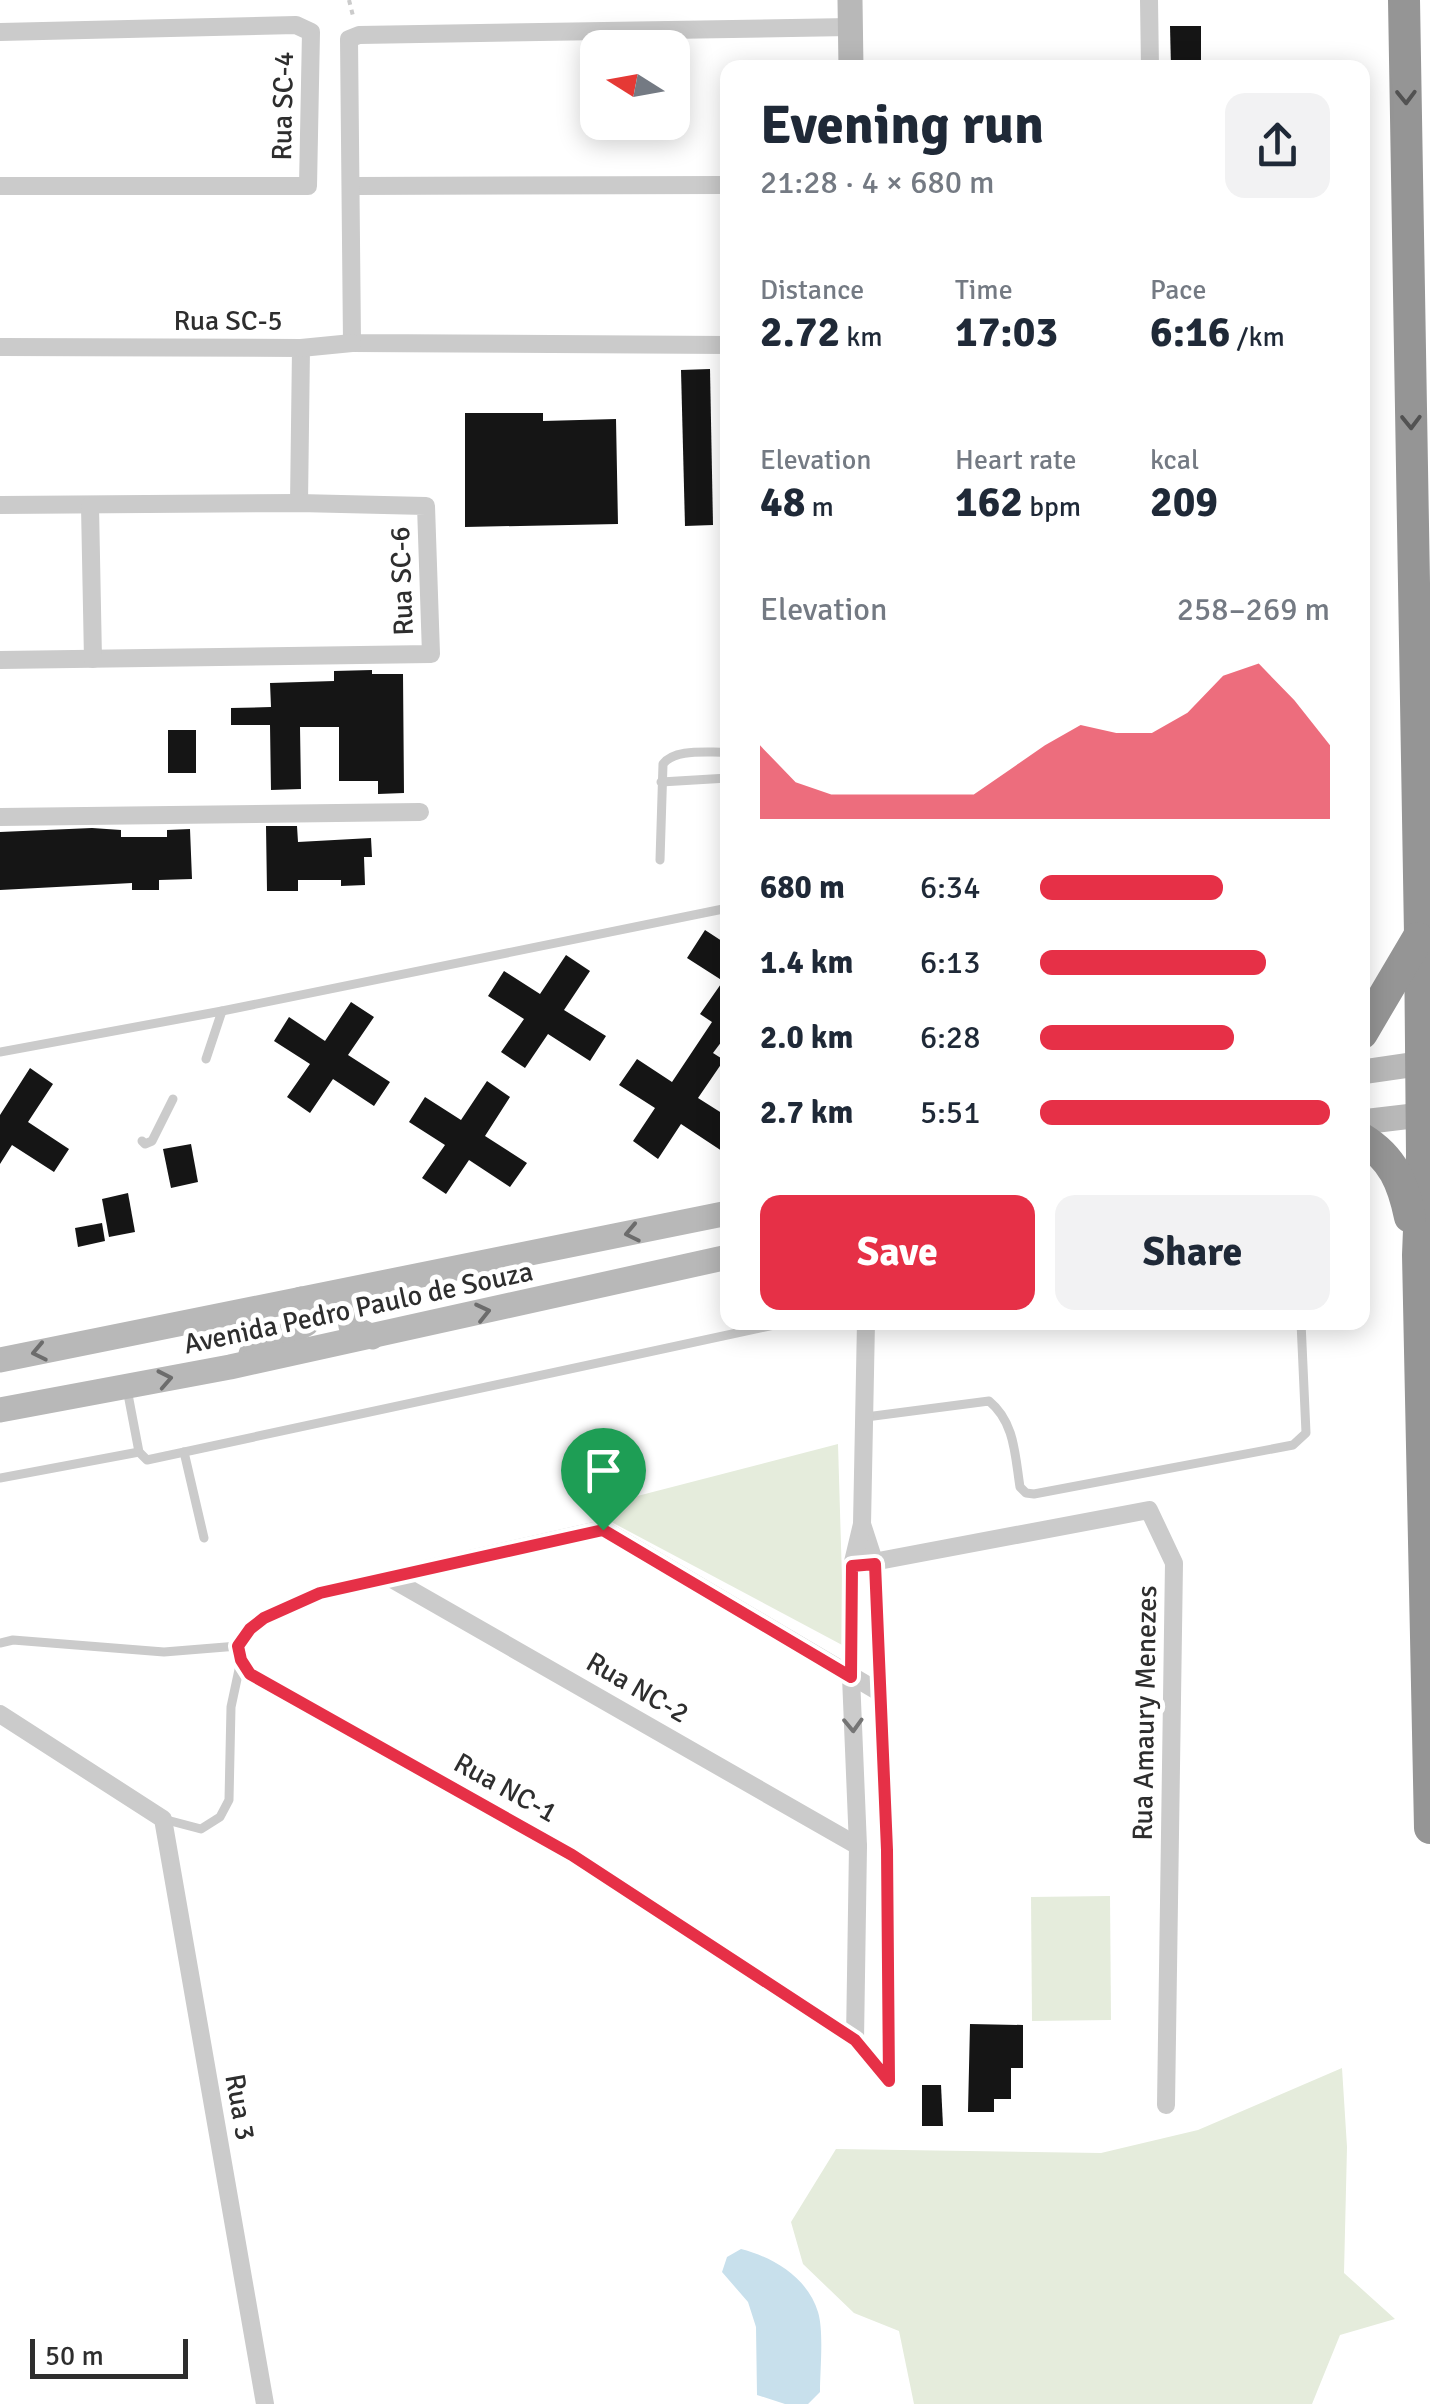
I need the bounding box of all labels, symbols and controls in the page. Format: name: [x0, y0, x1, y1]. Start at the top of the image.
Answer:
north arrow: [580, 30, 690, 140]
map controls: [580, 30, 690, 140]
street label: Rua SC-4: [265, 51, 301, 161]
one-way arrow: [1395, 90, 1417, 106]
text: Evening run: [760, 91, 1044, 159]
button: share: [1225, 93, 1330, 198]
text: 21:28 · 4 × 680 m: [760, 163, 995, 202]
text: Distance: [760, 273, 864, 307]
text: Time: [955, 273, 1013, 307]
text: Pace: [1150, 273, 1206, 307]
street label: Rua SC-5: [173, 304, 283, 338]
text: 2.72: [760, 307, 840, 358]
text: 17:03: [955, 307, 1058, 358]
text: 6:16: [1150, 307, 1230, 358]
text: km: [840, 320, 883, 354]
text: /km: [1230, 320, 1285, 354]
one-way arrow: [1401, 415, 1422, 431]
text: Elevation: [760, 443, 872, 477]
text: Heart rate: [955, 443, 1077, 477]
text: kcal: [1150, 443, 1199, 477]
text: 48: [760, 477, 805, 528]
text: 162: [955, 477, 1023, 528]
text: 209: [1150, 477, 1218, 528]
text: m: [805, 490, 834, 524]
text: bpm: [1023, 490, 1081, 524]
street label: Rua SC-6: [383, 526, 421, 636]
text: Elevation: [760, 590, 887, 629]
text: 258–269 m: [1177, 590, 1330, 629]
text: 680 m: [760, 868, 845, 907]
text: 6:34: [920, 868, 980, 907]
text: 1.4 km: [760, 943, 853, 982]
text: 6:13: [920, 943, 980, 982]
text: 2.0 km: [760, 1018, 853, 1057]
text: 6:28: [920, 1018, 980, 1057]
text: 2.7 km: [760, 1093, 853, 1132]
text: 5:51: [920, 1093, 980, 1132]
button: Save: [760, 1195, 1035, 1310]
button: Share: [1055, 1195, 1330, 1310]
one-way arrow: [624, 1222, 641, 1243]
street label: Avenida Pedro Paulo de Souza: [180, 1254, 536, 1362]
one-way arrow: [474, 1303, 491, 1324]
one-way arrow: [31, 1341, 48, 1362]
one-way arrow: [156, 1369, 173, 1390]
pin: [561, 1428, 646, 1531]
icon: arrive: [576, 1443, 631, 1498]
street label: Rua Amaury Menezes: [1126, 1585, 1164, 1841]
street label: Rua NC-2: [580, 1645, 695, 1731]
one-way arrow: [842, 1718, 863, 1734]
street label: Rua NC-1: [448, 1746, 563, 1830]
street label: Rua 3: [217, 2071, 263, 2143]
scale bar: [30, 2334, 188, 2378]
text: 50 m: [45, 2339, 104, 2373]

